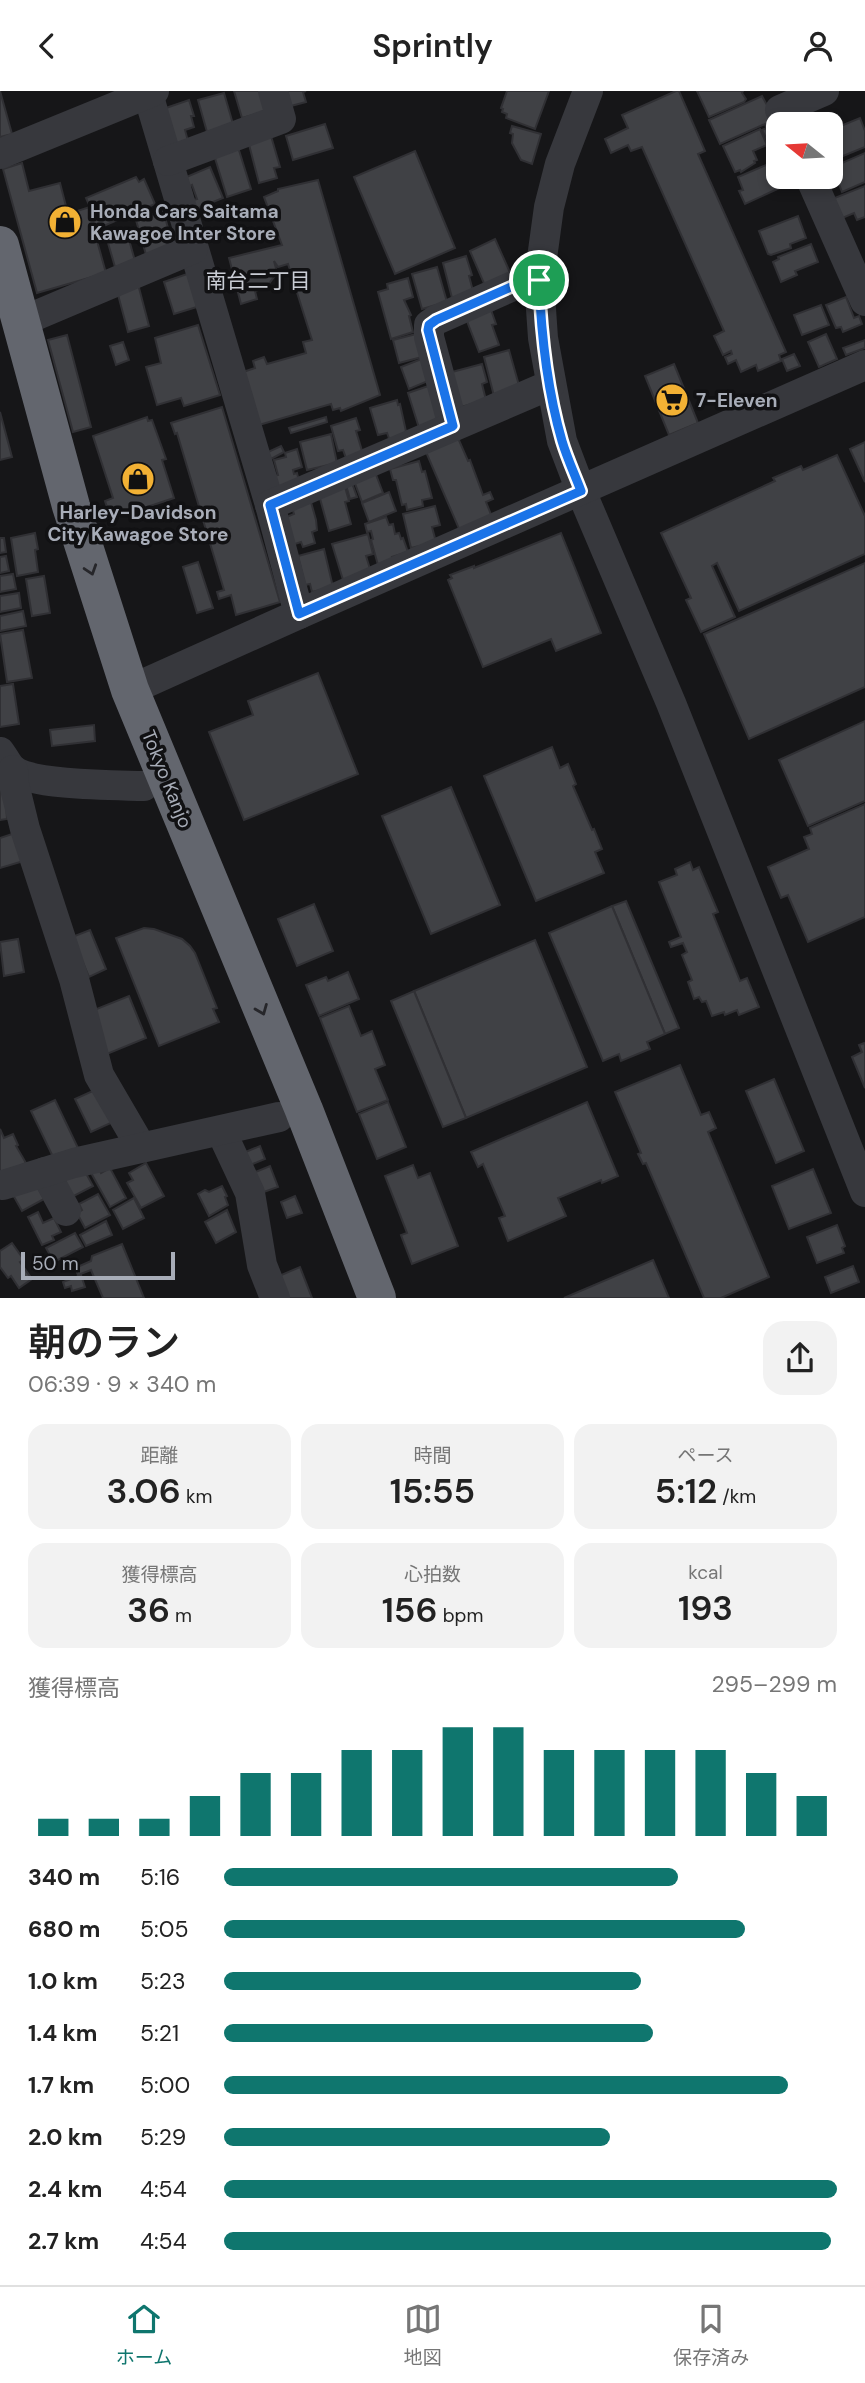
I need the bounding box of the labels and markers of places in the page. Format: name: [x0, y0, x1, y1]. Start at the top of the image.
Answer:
place label: Honda Cars Saitama Kawagoe Inter Store: [90, 199, 279, 246]
shop icon: Honda Cars Saitama Kawagoe Inter Store: [46, 203, 84, 241]
pin: [509, 250, 569, 310]
supermarket icon: 7-Eleven: [653, 381, 691, 419]
place label: 7-Eleven: [696, 388, 778, 413]
shop icon: Harley-Davidson City Kawagoe Store: [119, 460, 157, 498]
place label: Harley-Davidson City Kawagoe Store: [48, 500, 228, 547]

